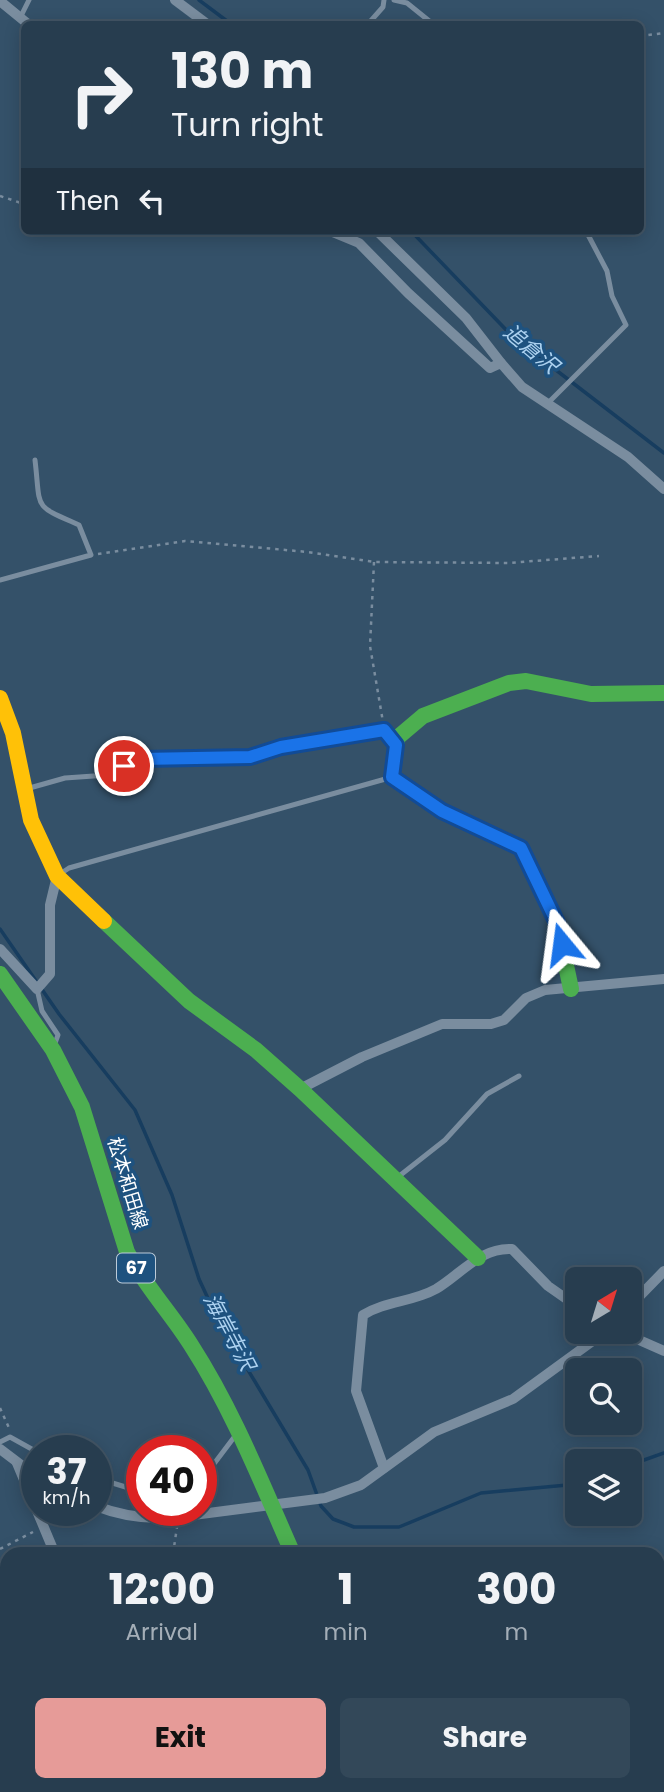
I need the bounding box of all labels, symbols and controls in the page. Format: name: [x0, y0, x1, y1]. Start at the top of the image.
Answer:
text: 130 m: [171, 37, 313, 105]
icon: right: [56, 49, 147, 140]
text: Turn right: [171, 102, 323, 147]
icon: left: [133, 182, 171, 220]
text: Then: [56, 183, 119, 219]
water label: 追倉沢: [498, 317, 567, 382]
pin: [94, 736, 154, 796]
icon: arrive: [105, 747, 143, 785]
position arrow: [525, 907, 599, 981]
street label: 松本和田線: [101, 1134, 154, 1233]
road number: 67: [117, 1254, 155, 1282]
north arrow: [565, 1267, 642, 1344]
map controls: [565, 1267, 642, 1526]
water label: 海岸寺沢: [197, 1288, 263, 1378]
button: search: [565, 1358, 642, 1435]
speed limit sign: 40: [126, 1435, 217, 1526]
text: 37: [47, 1447, 86, 1496]
button: layers: [565, 1449, 642, 1526]
text: km/h: [43, 1485, 90, 1510]
text: 12:00: [109, 1560, 215, 1619]
text: 1: [338, 1560, 354, 1619]
text: 300: [476, 1560, 556, 1619]
text: Arrival: [126, 1616, 198, 1648]
text: min: [324, 1616, 368, 1648]
text: m: [504, 1616, 528, 1648]
button: Exit: [35, 1698, 326, 1778]
button: Share: [340, 1698, 630, 1778]

